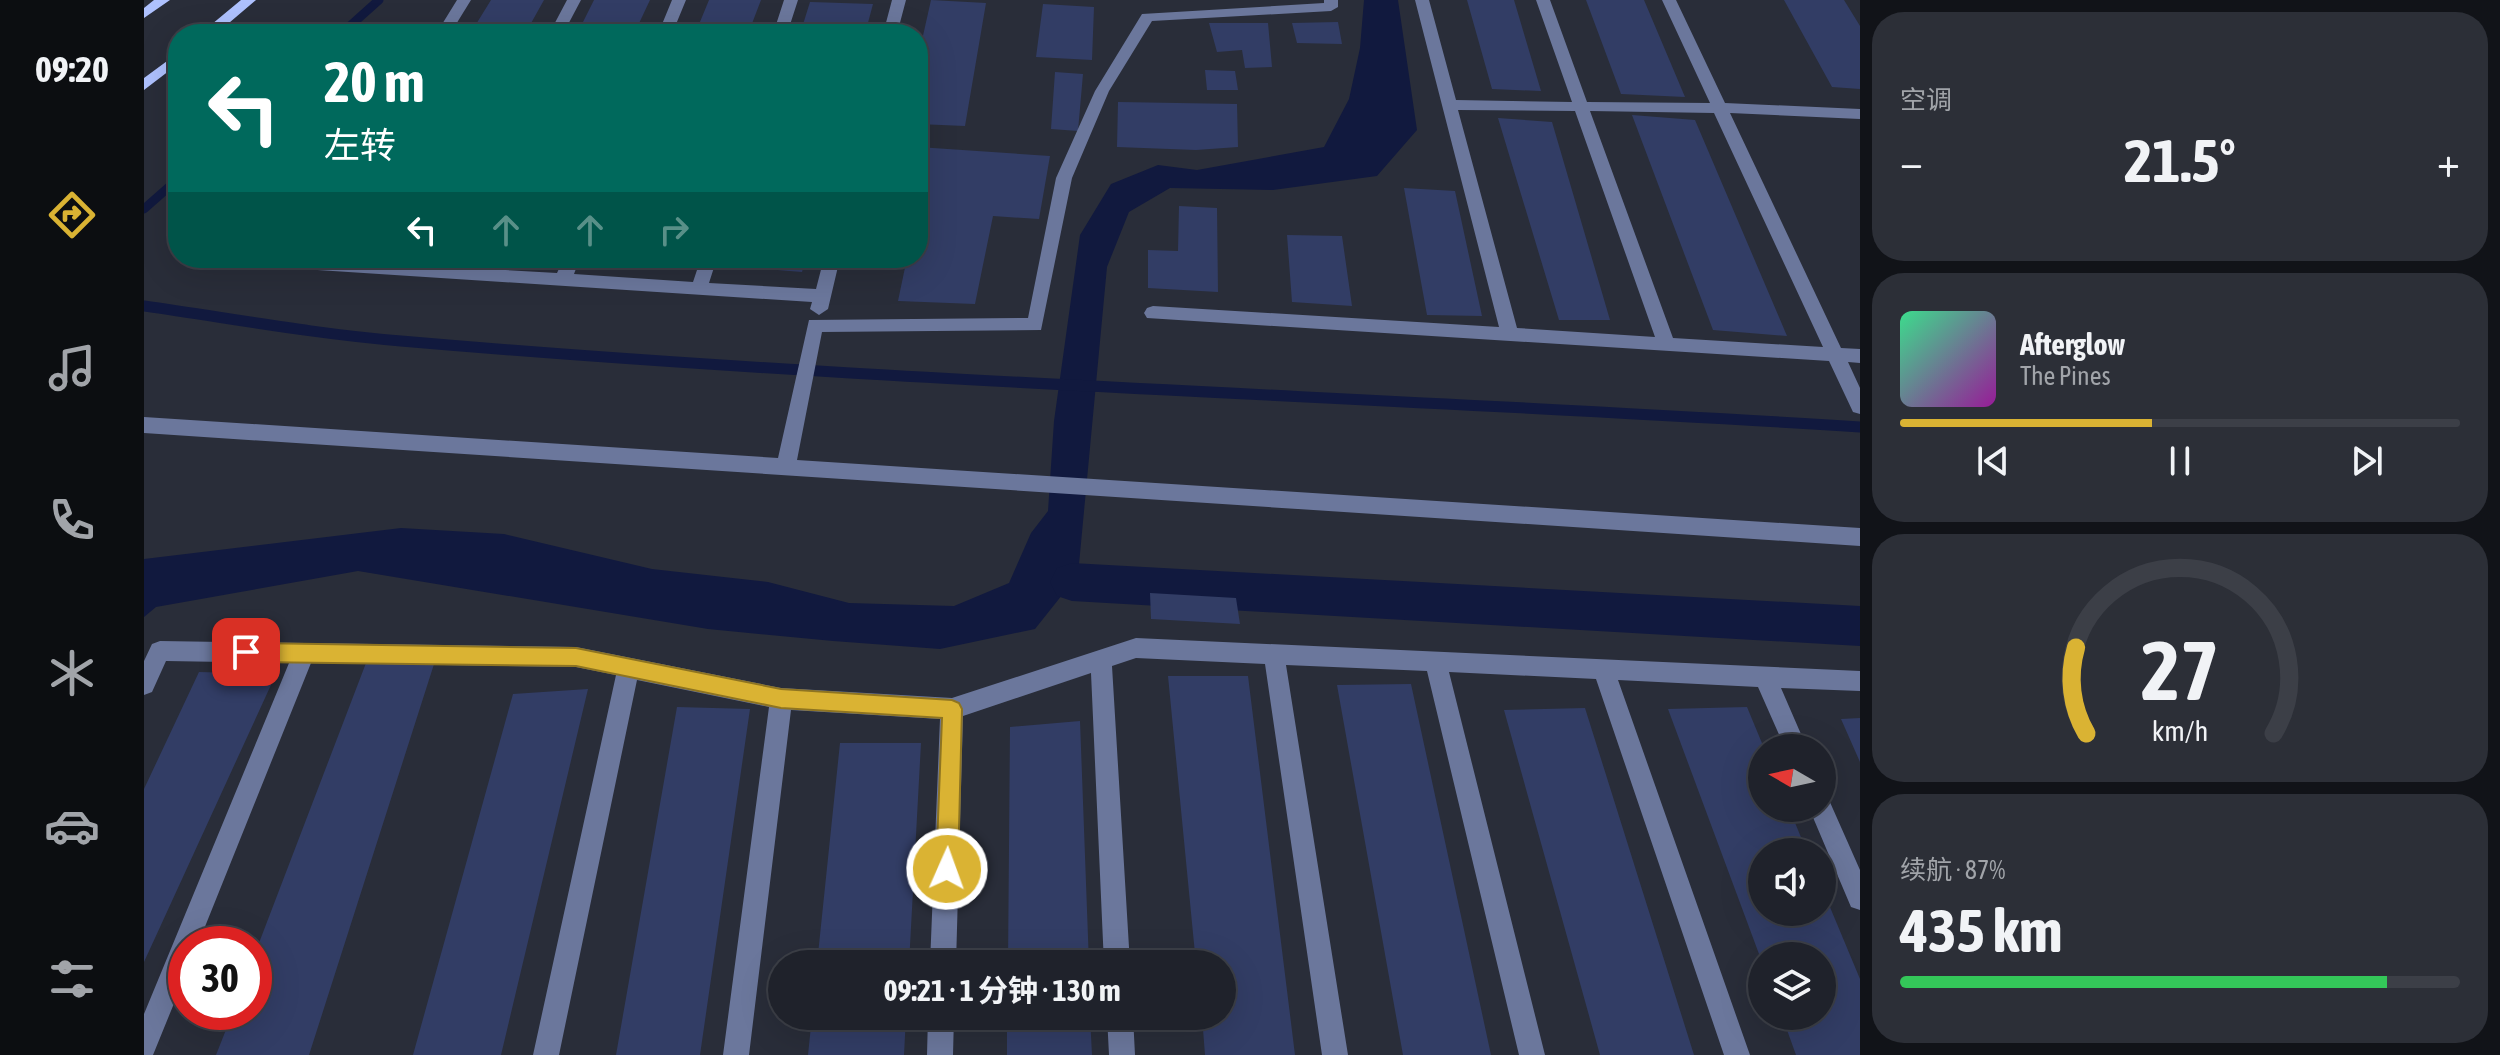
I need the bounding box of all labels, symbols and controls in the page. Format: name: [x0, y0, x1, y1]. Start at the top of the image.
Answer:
text: 09:20: [35, 48, 109, 90]
text: 20 m: [324, 50, 425, 114]
icon: left: [192, 56, 296, 160]
text: 空调: [1900, 85, 1952, 115]
text: 左转: [324, 124, 396, 166]
text: 21.5°: [2124, 126, 2236, 195]
text: −: [1900, 136, 1923, 186]
text: +: [2437, 136, 2460, 186]
icon: directions: [44, 187, 100, 243]
icon: left: [400, 208, 444, 252]
icon: ahead: [484, 208, 528, 252]
icon: ahead: [568, 208, 612, 252]
icon: right: [652, 208, 696, 252]
text: Afterglow: [2020, 327, 2125, 361]
icon: music: [44, 340, 100, 396]
text: The Pines: [2020, 361, 2111, 391]
icon: previous: [1971, 439, 2015, 483]
icon: pause: [2158, 439, 2202, 483]
icon: next: [2345, 439, 2389, 483]
icon: phone: [44, 492, 100, 548]
pin: [212, 618, 280, 686]
text: 27: [2141, 621, 2219, 717]
icon: arrive: [224, 630, 268, 674]
icon: climate: [44, 645, 100, 701]
text: km/h: [2152, 714, 2208, 747]
north arrow: [1748, 734, 1836, 822]
map controls: [1748, 734, 1836, 1030]
icon: car: [44, 798, 100, 854]
position arrow: [905, 827, 989, 911]
button: sound: [1748, 838, 1836, 926]
text: 续航 · 87%: [1900, 855, 2005, 885]
text: 435 km: [1900, 896, 2062, 965]
speed limit sign: 30: [168, 926, 272, 1030]
button: layers: [1748, 942, 1836, 1030]
icon: filters: [44, 951, 100, 1007]
text: 09:21 · 1 分钟 · 130 m: [883, 973, 1121, 1007]

